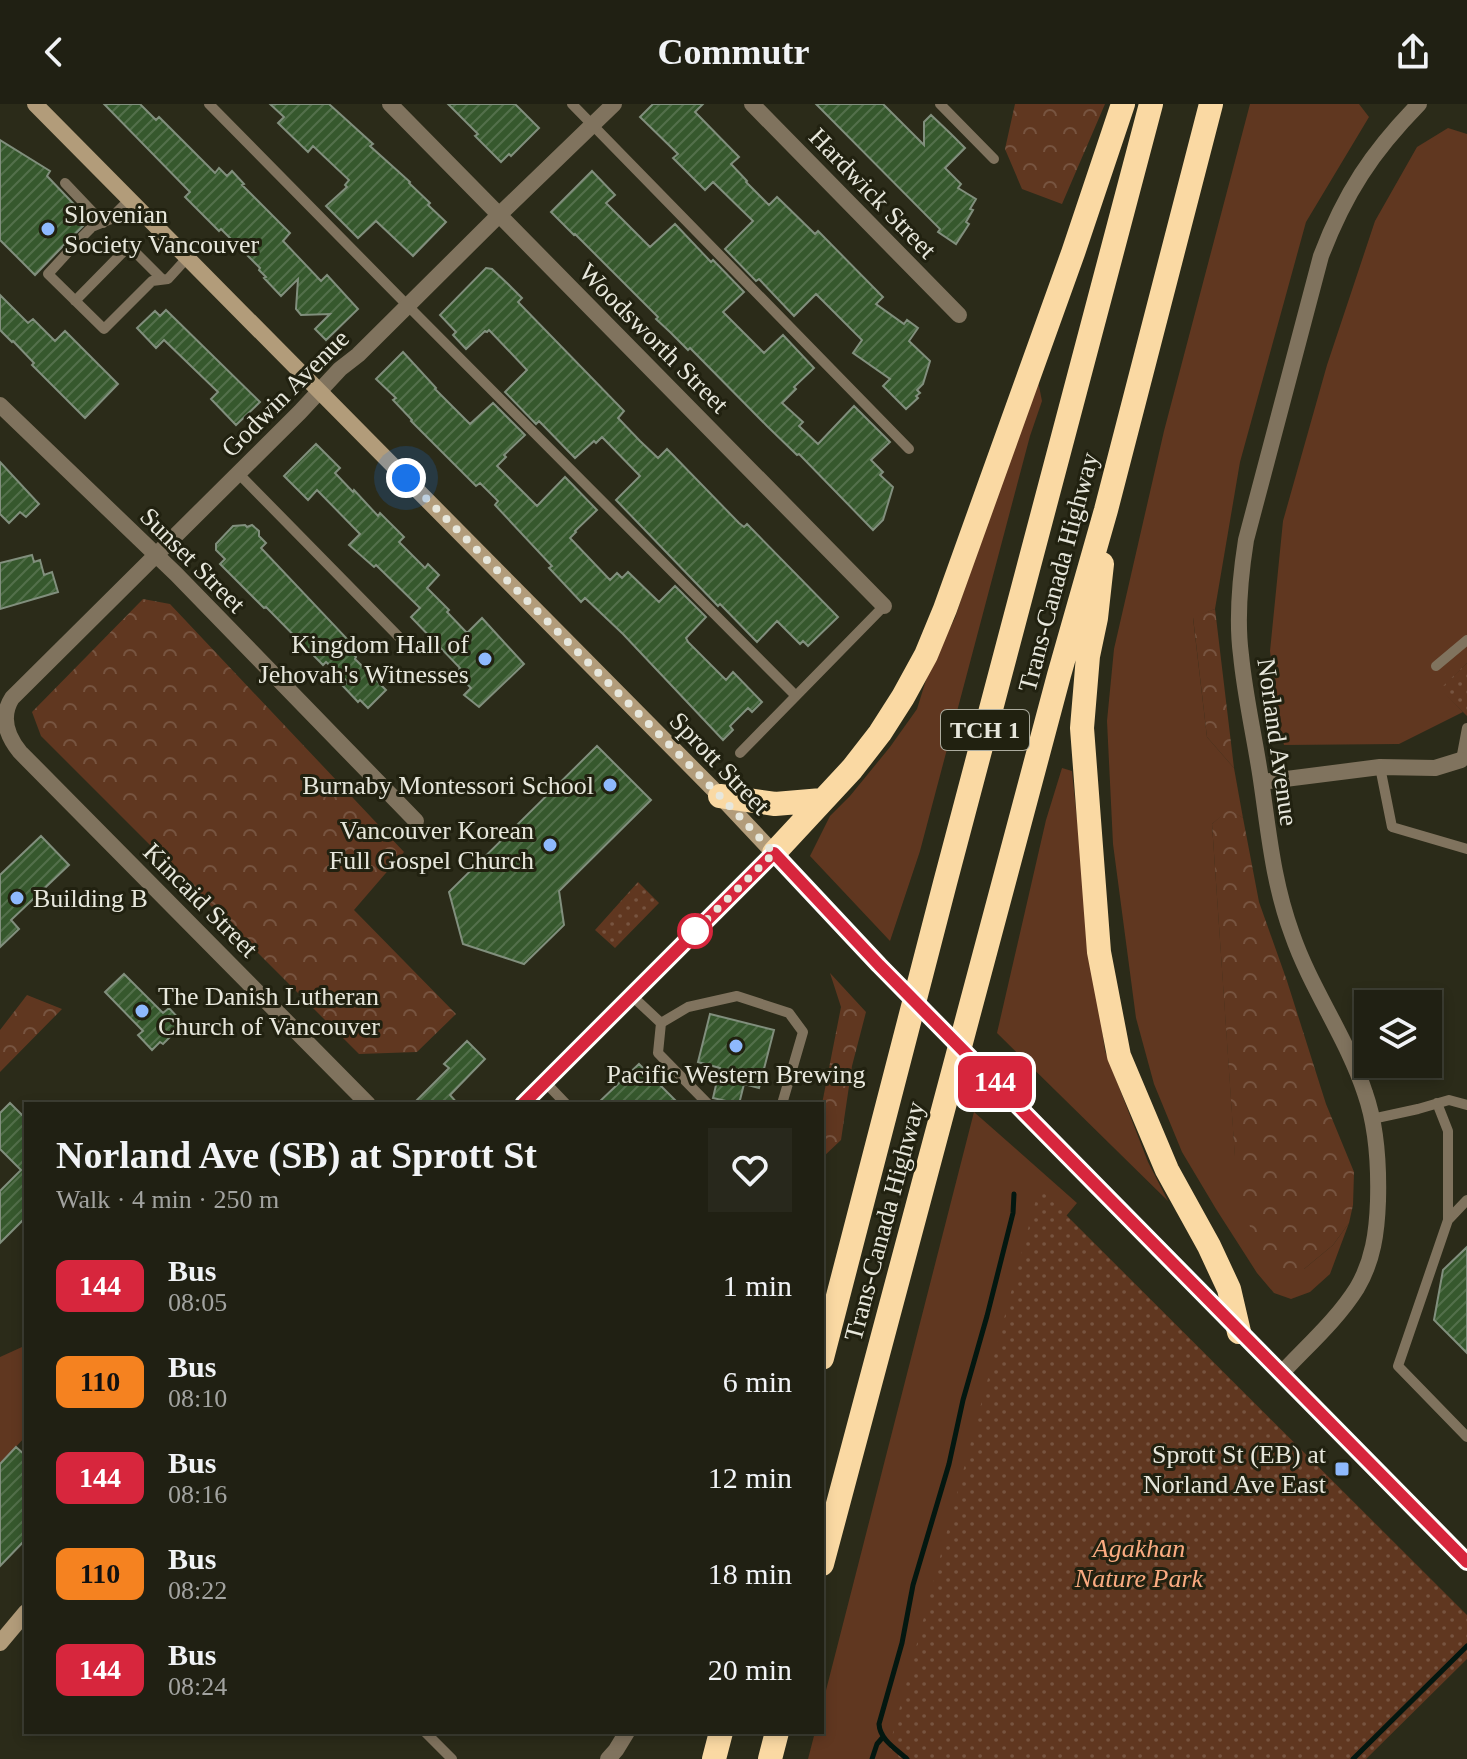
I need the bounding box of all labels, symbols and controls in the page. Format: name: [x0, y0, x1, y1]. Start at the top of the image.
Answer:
icon: back: [32, 30, 76, 74]
icon: share: [1391, 30, 1435, 74]
text: Commutr: [658, 32, 809, 72]
street label: Hardwick Street: [803, 122, 943, 265]
place label: Slovenian Society Vancouver: [64, 200, 260, 259]
marker: Slovenian Society Vancouver: [39, 220, 57, 238]
street label: Woodsworth Street: [573, 258, 735, 420]
street label: Godwin Avenue: [216, 324, 355, 463]
street label: Trans-Canada Highway: [1013, 449, 1104, 695]
your location: [386, 458, 426, 498]
street label: Sunset Street: [134, 502, 252, 619]
place label: Kingdom Hall of Jehovah's Witnesses: [259, 630, 469, 689]
marker: Kingdom Hall of Jehovah's Witnesses: [476, 650, 494, 668]
street label: Norland Avenue: [1251, 656, 1304, 828]
street label: Sprott Street: [664, 706, 776, 821]
road number: TCH 1: [941, 710, 1029, 750]
place label: Burnaby Montessori School: [302, 771, 594, 800]
marker: Burnaby Montessori School: [601, 776, 619, 794]
place label: Vancouver Korean Full Gospel Church: [329, 816, 534, 875]
marker: Vancouver Korean Full Gospel Church: [541, 836, 559, 854]
street label: Kincaid Street: [138, 837, 264, 964]
place label: Building B: [33, 884, 148, 913]
marker: Building B: [8, 889, 26, 907]
unlabelled marker: [678, 914, 712, 948]
place label: The Danish Lutheran Church of Vancouver: [158, 982, 380, 1041]
map controls: [1354, 990, 1442, 1078]
button: layers: [1354, 990, 1442, 1078]
marker: The Danish Lutheran Church of Vancouver: [133, 1002, 151, 1020]
marker: Pacific Western Brewing: [727, 1037, 745, 1055]
line badge: 144: [949, 1056, 1041, 1108]
place label: Pacific Western Brewing: [607, 1060, 865, 1089]
text: 144: [974, 1066, 1016, 1097]
street label: Trans-Canada Highway: [839, 1098, 930, 1344]
button: heart: [708, 1128, 792, 1212]
text: Norland Ave (SB) at Sprott St: [56, 1134, 537, 1176]
text: Walk · 4 min · 250 m: [56, 1185, 279, 1214]
text: Bus: [168, 1254, 216, 1287]
text: 1 min: [723, 1269, 792, 1302]
text: 144: [79, 1270, 121, 1301]
text: 08:05: [168, 1288, 227, 1317]
text: Bus: [168, 1350, 216, 1383]
text: 6 min: [723, 1365, 792, 1398]
text: 110: [80, 1366, 120, 1397]
text: 08:10: [168, 1384, 227, 1413]
place label: Sprott St (EB) at Norland Ave East: [1143, 1440, 1327, 1499]
text: Bus: [168, 1446, 216, 1479]
marker: Sprott St (EB) at Norland Ave East: [1333, 1460, 1351, 1478]
text: 12 min: [708, 1461, 792, 1494]
text: 144: [79, 1462, 121, 1493]
text: 08:16: [168, 1480, 227, 1509]
park label: Agakhan Nature Park: [1074, 1534, 1204, 1593]
text: Bus: [168, 1542, 216, 1575]
text: 18 min: [708, 1557, 792, 1590]
text: 110: [80, 1558, 120, 1589]
text: 08:22: [168, 1576, 227, 1605]
text: Bus: [168, 1638, 216, 1671]
text: 20 min: [708, 1653, 792, 1686]
text: 144: [79, 1654, 121, 1685]
text: 08:24: [168, 1672, 227, 1701]

